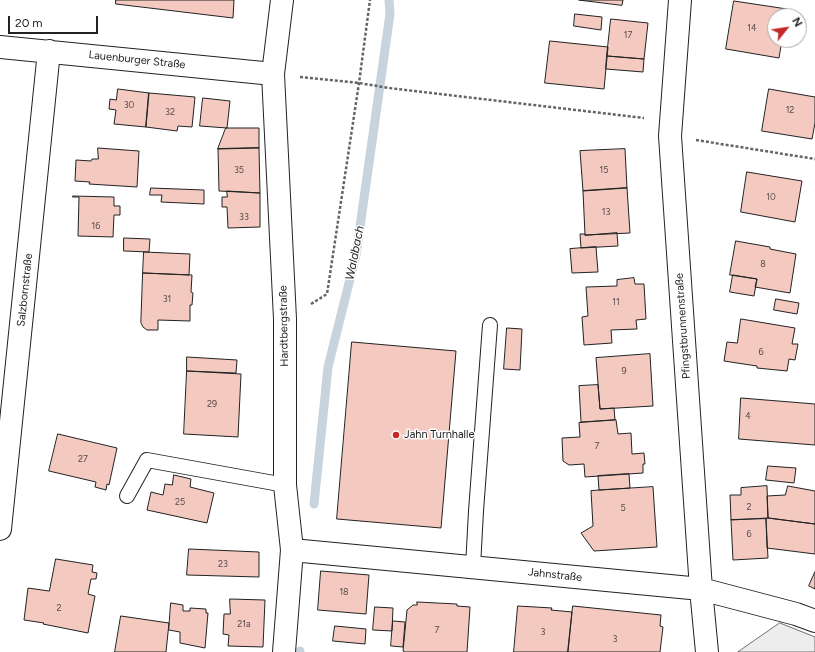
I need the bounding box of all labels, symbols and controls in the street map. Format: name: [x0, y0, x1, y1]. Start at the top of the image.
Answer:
scale bar: [10, 8, 100, 34]
north arrow: [767, 8, 807, 48]
text: N: [789, 15, 805, 29]
text: 20 m: [15, 16, 43, 30]
house number: 14: [747, 23, 757, 33]
house number: 17: [624, 30, 632, 40]
street label: Lauenburger Straße: [88, 48, 186, 72]
house number: 30: [124, 100, 134, 110]
house number: 12: [786, 105, 794, 115]
house number: 32: [165, 107, 175, 117]
house number: 35: [234, 165, 244, 175]
house number: 15: [600, 165, 608, 175]
house number: 10: [766, 192, 776, 202]
house number: 13: [602, 207, 610, 217]
house number: 33: [239, 212, 249, 222]
house number: 16: [92, 221, 100, 231]
water label: Waldbach: [343, 225, 367, 281]
street label: Salzbornstraße: [15, 253, 35, 327]
house number: 8: [760, 259, 766, 269]
street label: Pfingstbrunnenstraße: [673, 272, 693, 380]
street label: Hardtbergstraße: [277, 285, 291, 367]
house number: 31: [163, 294, 171, 304]
house number: 11: [612, 297, 620, 307]
house number: 6: [758, 347, 764, 357]
house number: 9: [621, 366, 627, 376]
house number: 29: [207, 399, 217, 409]
house number: 4: [745, 411, 751, 421]
place label: Jahn Turnhalle: [404, 428, 474, 442]
marker: Jahn Turnhalle: [391, 430, 401, 440]
house number: 7: [595, 441, 599, 451]
house number: 27: [78, 454, 88, 464]
house number: 25: [175, 497, 185, 507]
house number: 2: [746, 502, 752, 512]
house number: 5: [620, 503, 626, 513]
house number: 6: [746, 529, 752, 539]
house number: 23: [218, 559, 228, 569]
street label: Jahnstraße: [527, 566, 583, 584]
house number: 18: [339, 587, 349, 597]
house number: 2: [56, 603, 62, 613]
house number: 21a: [237, 619, 251, 629]
house number: 7: [435, 625, 439, 635]
house number: 3: [541, 627, 545, 637]
house number: 3: [613, 634, 617, 644]

